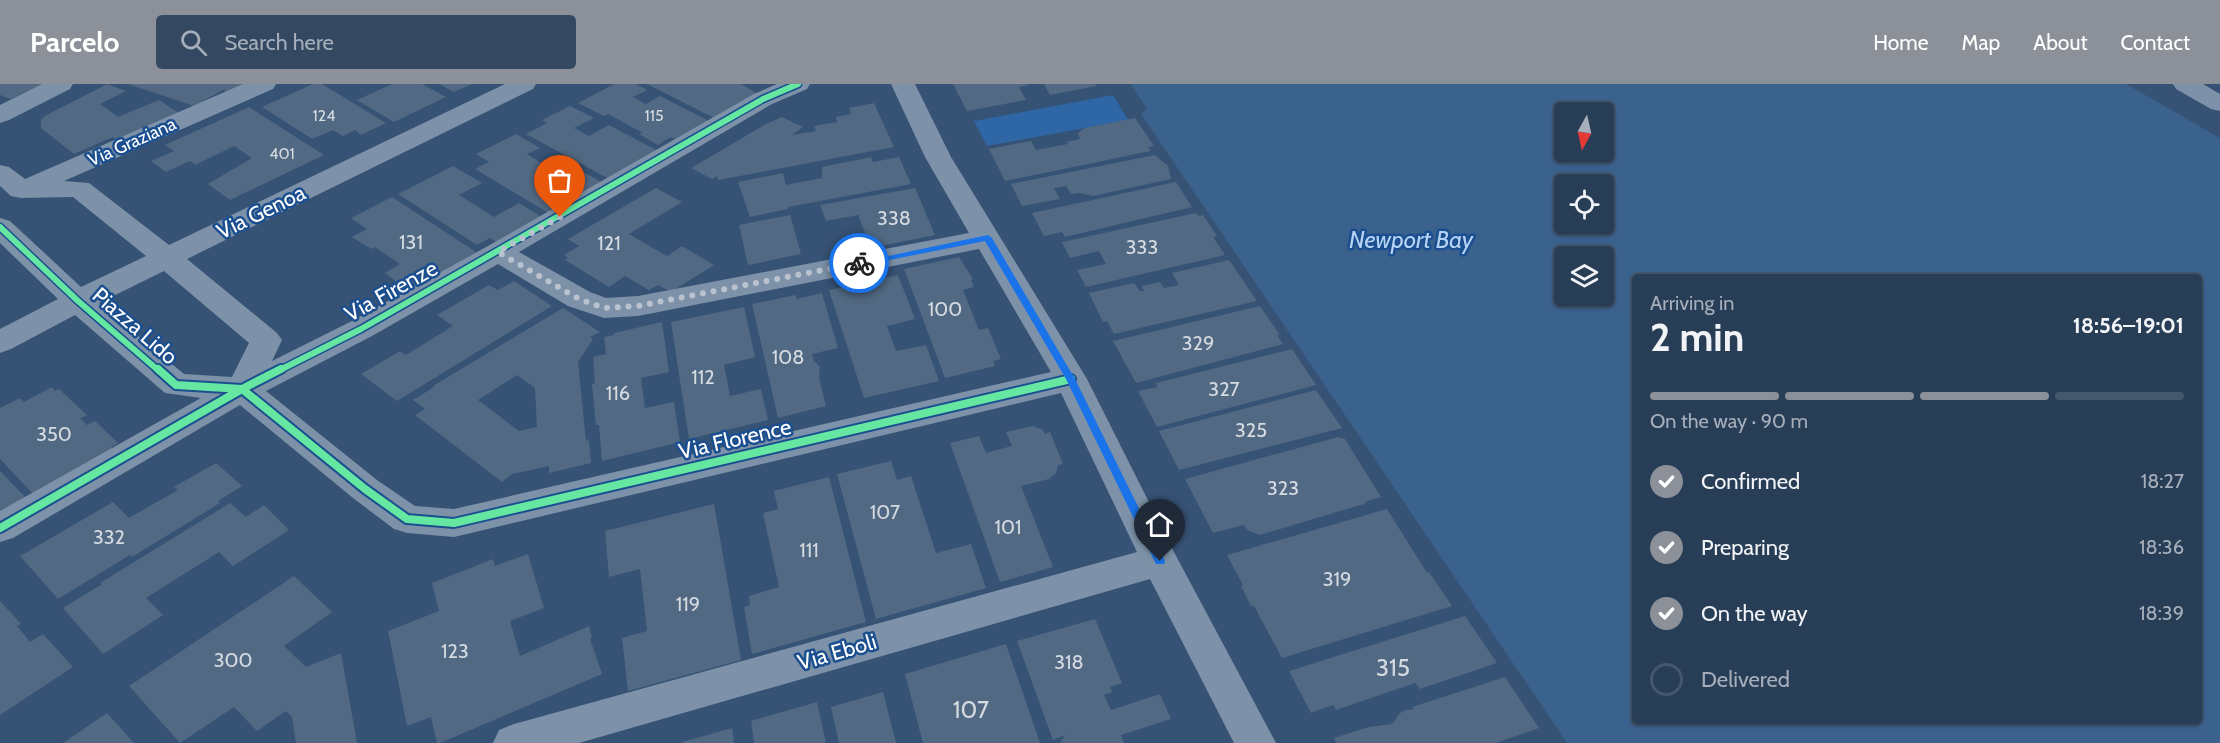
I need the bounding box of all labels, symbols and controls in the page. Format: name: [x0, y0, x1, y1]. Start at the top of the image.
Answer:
search box: [156, 15, 576, 69]
text: Parcelo: [30, 25, 120, 59]
icon: search: [177, 26, 210, 59]
text: Search here: [225, 29, 334, 56]
text: Home: [1873, 30, 1929, 55]
text: Map: [1962, 30, 2000, 55]
text: About: [2033, 30, 2087, 55]
text: Contact: [2120, 30, 2190, 55]
north arrow: [1554, 102, 1614, 162]
map controls: [1554, 102, 1614, 306]
house number: 124: [313, 106, 335, 125]
house number: 115: [644, 106, 664, 125]
street label: Via Graziana: [85, 113, 180, 171]
house number: 401: [269, 144, 295, 163]
pin: [534, 155, 585, 217]
icon: bag: [543, 164, 576, 197]
button: locate: [1554, 174, 1614, 234]
street label: Via Genoa: [212, 179, 310, 245]
house number: 338: [877, 206, 911, 230]
water label: Newport Bay: [1349, 225, 1474, 254]
house number: 131: [399, 230, 423, 254]
house number: 121: [597, 231, 621, 255]
courier: [829, 233, 889, 293]
house number: 333: [1126, 235, 1158, 259]
button: layers: [1554, 246, 1614, 306]
icon: bike: [843, 247, 876, 280]
street label: Via Firenze: [340, 254, 442, 328]
street label: Piazza Lido: [87, 282, 183, 370]
text: Arriving in: [1650, 291, 1734, 315]
house number: 100: [928, 297, 962, 321]
text: 18:56–19:01: [2073, 312, 2184, 339]
text: 2 min: [1650, 313, 1744, 361]
house number: 329: [1182, 331, 1214, 355]
house number: 108: [772, 345, 804, 369]
house number: 112: [691, 365, 715, 389]
house number: 327: [1208, 377, 1240, 401]
house number: 116: [606, 381, 630, 405]
text: On the way · 90 m: [1650, 409, 1808, 433]
street label: Via Florence: [676, 413, 794, 465]
house number: 325: [1235, 418, 1267, 442]
house number: 350: [36, 422, 72, 446]
icon: check: [1650, 465, 1683, 498]
text: Confirmed: [1701, 468, 1800, 495]
text: 18:27: [2141, 469, 2184, 493]
house number: 323: [1267, 476, 1299, 500]
pin: [1134, 499, 1185, 561]
house number: 107: [870, 500, 900, 524]
icon: home: [1143, 508, 1176, 541]
house number: 101: [995, 515, 1022, 539]
house number: 332: [93, 525, 125, 549]
icon: check: [1650, 531, 1683, 564]
text: Preparing: [1701, 534, 1789, 561]
text: 18:36: [2139, 535, 2184, 559]
house number: 111: [799, 538, 819, 562]
house number: 319: [1323, 567, 1351, 591]
house number: 119: [676, 592, 700, 616]
icon: check: [1650, 597, 1683, 630]
text: On the way: [1701, 600, 1808, 627]
text: 18:39: [2139, 601, 2184, 625]
street label: Via Eboli: [794, 628, 880, 676]
house number: 123: [441, 639, 469, 663]
house number: 300: [214, 648, 252, 672]
house number: 318: [1054, 650, 1084, 674]
house number: 315: [1376, 653, 1410, 682]
text: Delivered: [1701, 666, 1790, 693]
house number: 107: [953, 695, 989, 724]

